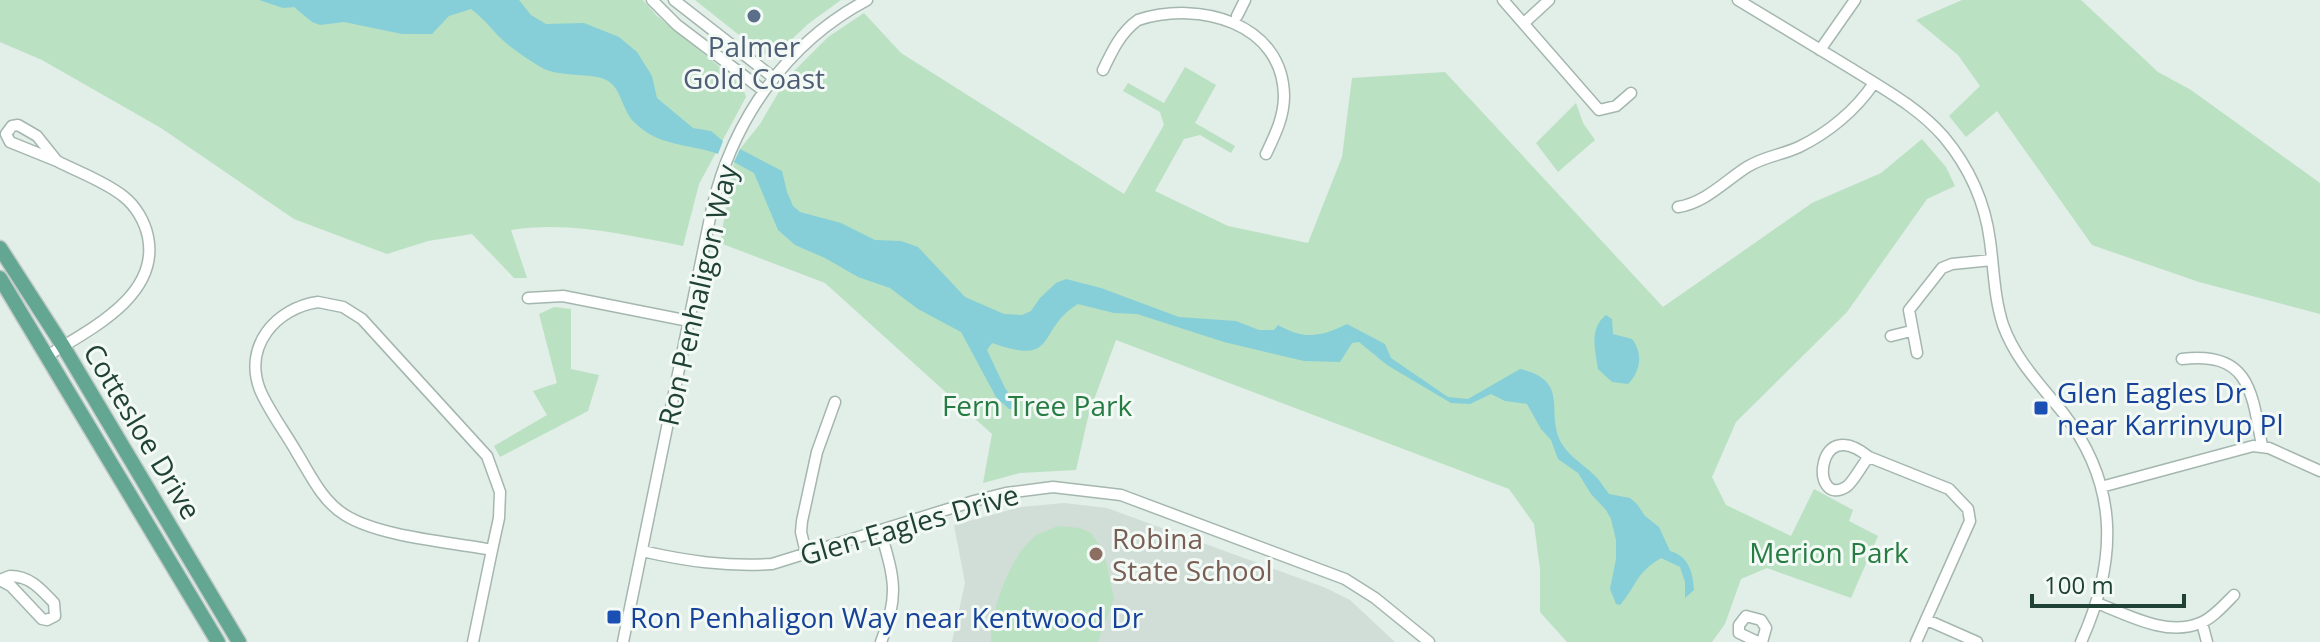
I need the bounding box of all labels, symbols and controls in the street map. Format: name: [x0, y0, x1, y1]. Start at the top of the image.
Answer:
marker: Palmer Gold Coast: [745, 7, 763, 25]
place label: Palmer Gold Coast: [683, 27, 825, 97]
street label: Ron Penhaligon Way: [648, 160, 746, 429]
street label: Cottesloe Drive: [75, 336, 211, 526]
place label: Glen Eagles Dr near Karrinyup Pl: [2057, 373, 2284, 443]
park label: Fern Tree Park: [942, 386, 1132, 424]
marker: Glen Eagles Dr near Karrinyup Pl: [2032, 399, 2050, 417]
street label: Glen Eagles Drive: [795, 475, 1023, 573]
place label: Robina State School: [1112, 519, 1273, 589]
park label: Merion Park: [1749, 533, 1909, 571]
marker: Robina State School: [1087, 545, 1105, 563]
scale bar: [2032, 558, 2184, 608]
text: 100 m: [2044, 568, 2114, 601]
place label: Ron Penhaligon Way near Kentwood Dr: [630, 598, 1144, 636]
marker: Ron Penhaligon Way near Kentwood Dr: [605, 608, 623, 626]

